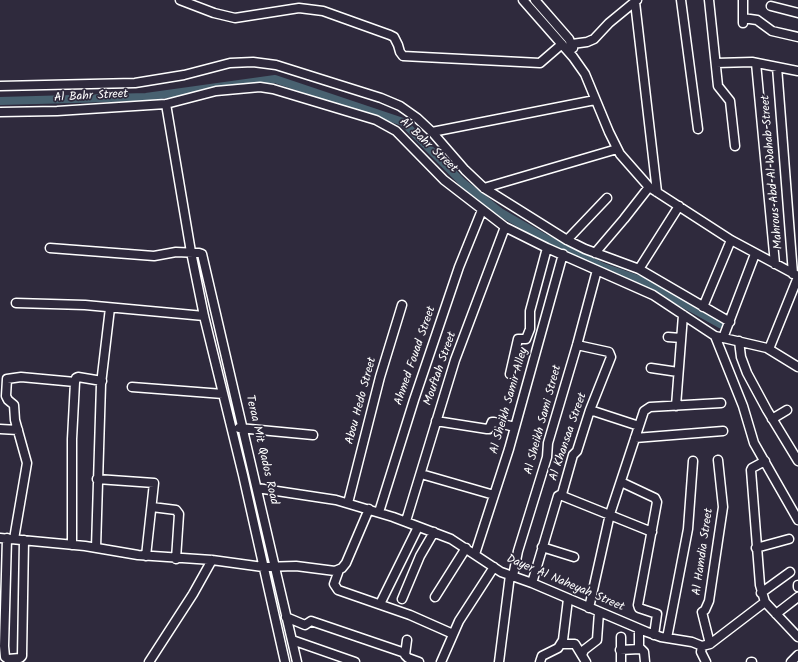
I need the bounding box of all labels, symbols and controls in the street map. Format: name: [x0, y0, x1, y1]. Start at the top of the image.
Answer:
street label: Al Bahr Street: [54, 88, 128, 106]
street label: Mahrous Abd Al Wahab Street: [759, 94, 787, 250]
street label: Al Bahr Street: [396, 116, 460, 176]
street label: Ahmed Fouad Street: [392, 305, 440, 407]
street label: Mouftah Street: [422, 330, 460, 408]
street label: Al Sheikh Samir Alley: [488, 346, 532, 456]
street label: Abou Hedo Street: [343, 356, 381, 446]
street label: Al Sheikh Sami Street: [522, 364, 566, 476]
street label: Al Khansaa Street: [547, 391, 591, 483]
street label: Teraa Mit Qados Road: [241, 394, 281, 506]
street label: Al Hamdia Street: [691, 507, 717, 597]
street label: Dayer Al Naheyah Street: [504, 553, 626, 615]

